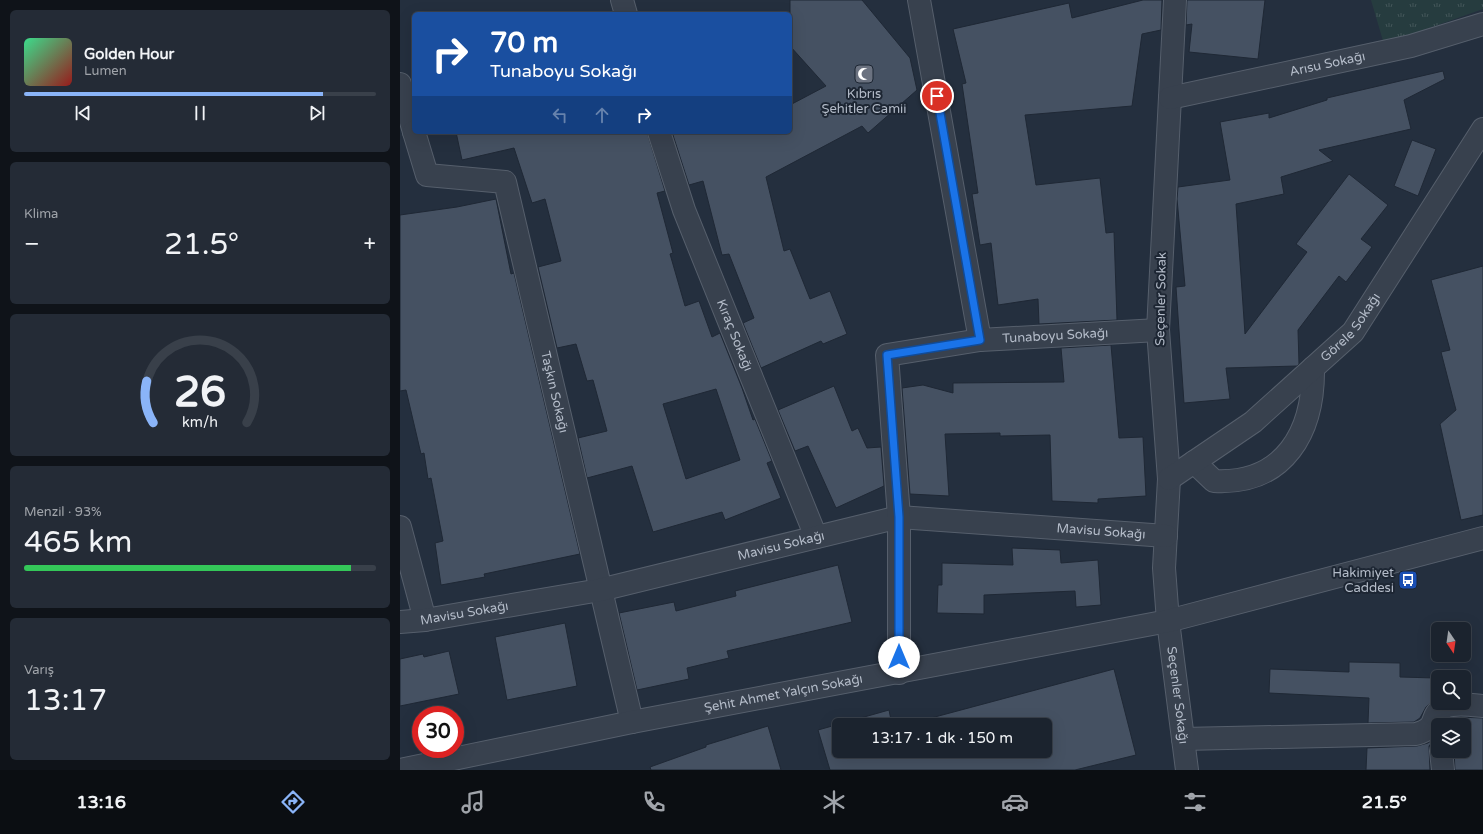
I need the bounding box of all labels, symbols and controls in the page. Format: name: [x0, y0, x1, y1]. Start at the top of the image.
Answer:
text: 70 m: [490, 26, 558, 60]
icon: right: [424, 28, 476, 80]
text: Golden Hour: [84, 45, 174, 63]
street label: Arısu Sokağı: [1288, 48, 1367, 80]
text: Tunaboyu Sokağı: [490, 60, 637, 82]
text: Lumen: [84, 63, 127, 79]
mosque icon: Kıbrıs Şehitler Camii: [853, 63, 875, 85]
pin: [920, 79, 954, 113]
icon: arrive: [926, 85, 948, 107]
place label: Kıbrıs Şehitler Camii: [821, 86, 907, 117]
icon: previous: [72, 102, 94, 124]
icon: pause: [189, 102, 211, 124]
icon: next: [306, 102, 328, 124]
icon: left: [549, 104, 571, 126]
icon: ahead: [591, 104, 613, 126]
icon: right: [633, 104, 655, 126]
text: Klima: [24, 206, 58, 222]
text: 21.5°: [164, 226, 239, 263]
text: −: [24, 231, 40, 257]
text: +: [364, 231, 376, 257]
street label: Seçenler Sokak: [1152, 252, 1170, 346]
street label: Görele Sokağı: [1317, 290, 1384, 365]
street label: Kıraç Sokağı: [713, 297, 756, 374]
street label: Tunaboyu Sokağı: [1002, 325, 1109, 347]
street label: Taşkın Sokağı: [537, 349, 572, 435]
text: 26: [174, 368, 226, 418]
text: km/h: [182, 414, 218, 431]
text: Menzil · 93%: [24, 504, 102, 520]
street label: Mavisu Sokağı: [1056, 520, 1146, 543]
text: 465 km: [24, 524, 132, 561]
street label: Mavisu Sokağı: [736, 527, 826, 564]
place label: Hakimiyet Caddesi: [1332, 565, 1394, 596]
bus stop icon: Hakimiyet Caddesi: [1397, 569, 1419, 591]
street label: Mavisu Sokağı: [419, 598, 510, 629]
north arrow: [1431, 622, 1471, 662]
map controls: [1431, 622, 1471, 758]
position arrow: [878, 636, 920, 678]
street label: Seçenler Sokağı: [1163, 646, 1192, 745]
text: Varış: [24, 662, 54, 678]
button: search: [1431, 670, 1471, 710]
street label: Şehit Ahmet Yalçın Sokağı: [703, 671, 864, 716]
text: 13:17: [24, 682, 107, 719]
speed limit sign: 30: [412, 706, 464, 758]
button: layers: [1431, 718, 1471, 758]
text: 13:17 · 1 dk · 150 m: [871, 729, 1013, 747]
icon: directions: [279, 788, 307, 816]
icon: music: [459, 788, 487, 816]
icon: phone: [640, 788, 668, 816]
icon: climate: [820, 788, 848, 816]
icon: car: [1001, 788, 1029, 816]
icon: filters: [1181, 788, 1209, 816]
text: 13:16: [76, 791, 126, 813]
text: 21.5°: [1362, 791, 1407, 813]

